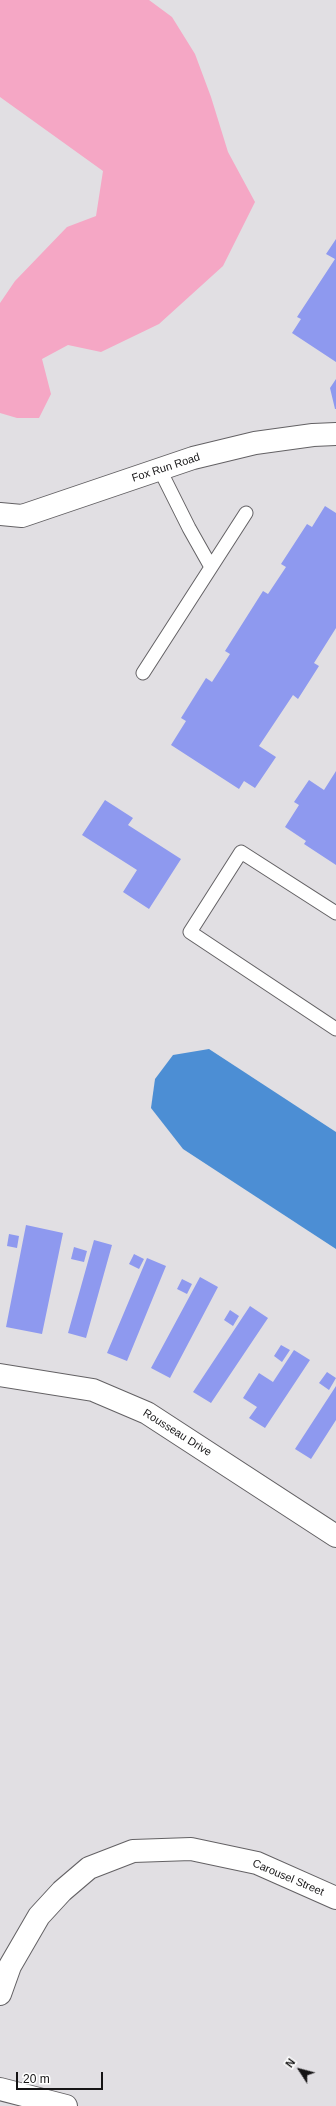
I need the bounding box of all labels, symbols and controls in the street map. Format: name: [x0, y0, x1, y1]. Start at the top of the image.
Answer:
street label: Fox Run Road: [130, 451, 202, 485]
street label: Rousseau Drive: [140, 1407, 214, 1459]
street label: Carousel Street: [250, 1857, 326, 1899]
north arrow: [280, 2050, 320, 2090]
text: N: [283, 2056, 297, 2070]
scale bar: [18, 2064, 105, 2090]
text: 20 m: [23, 2072, 50, 2086]

